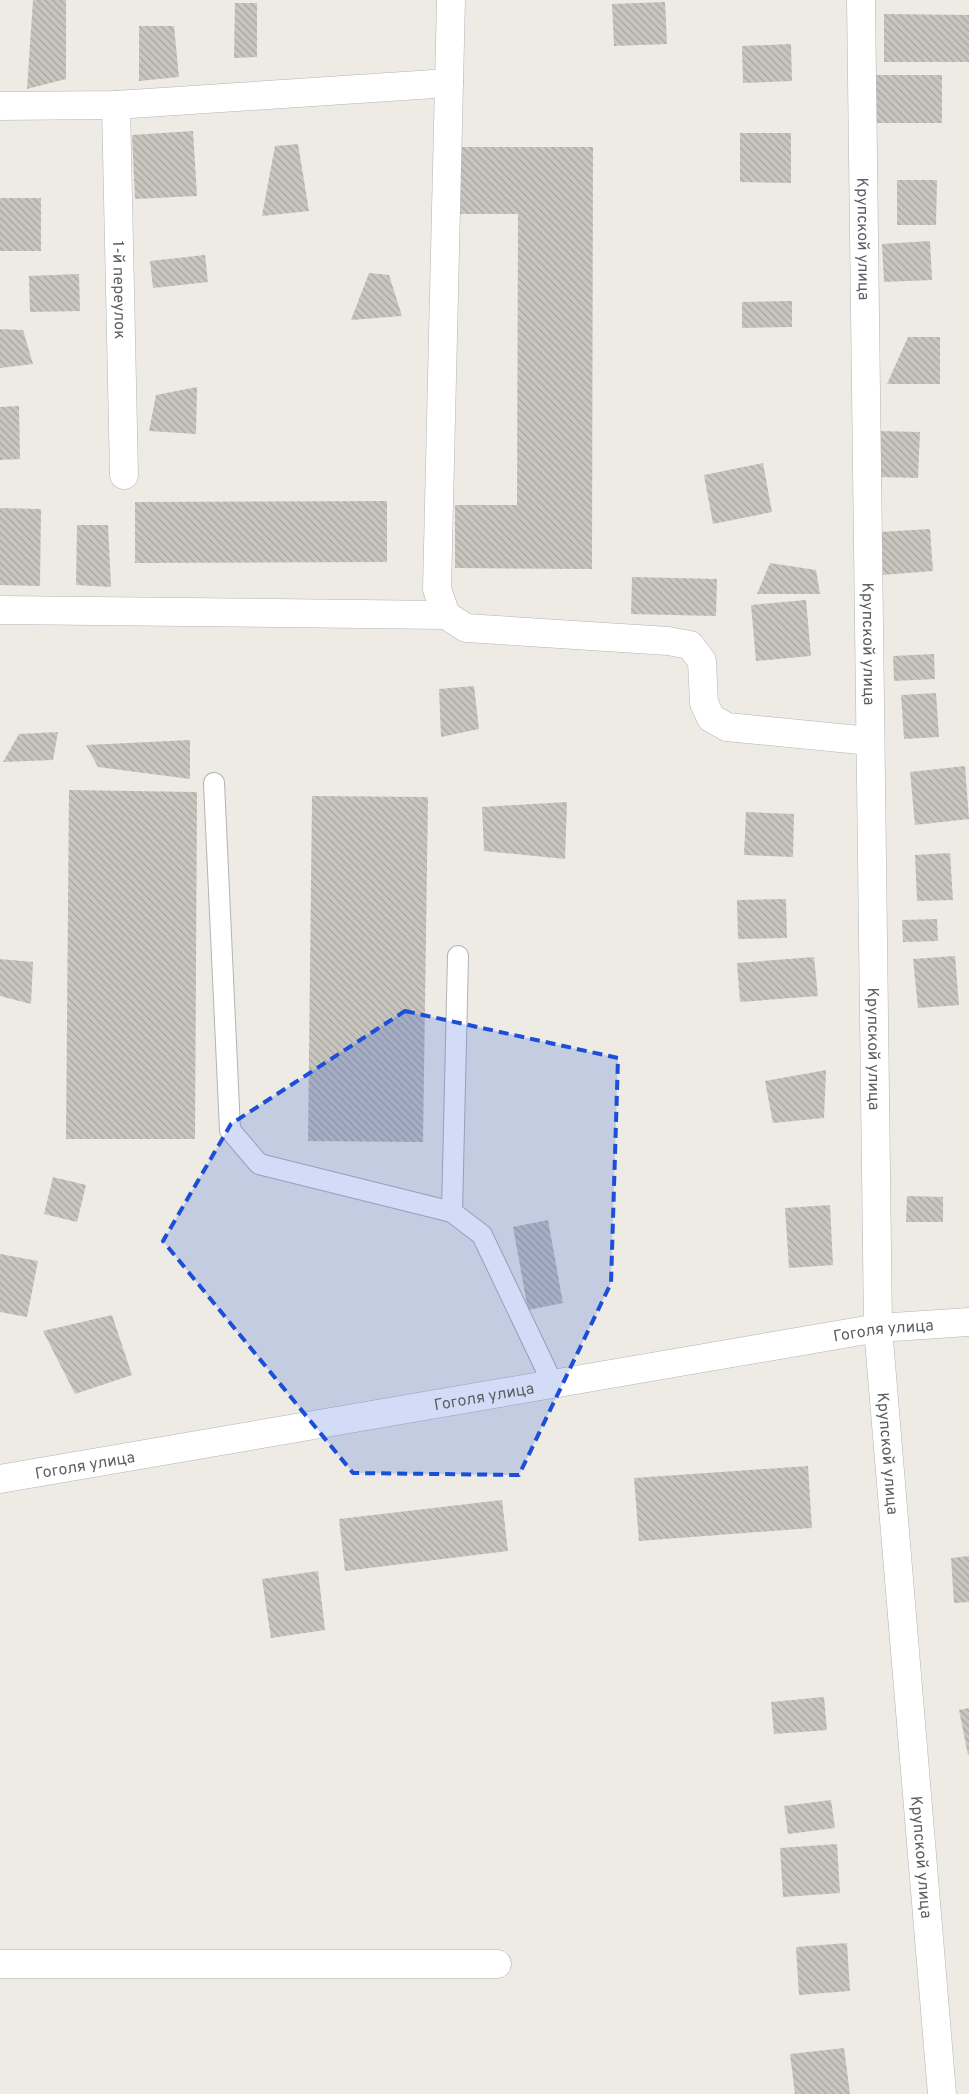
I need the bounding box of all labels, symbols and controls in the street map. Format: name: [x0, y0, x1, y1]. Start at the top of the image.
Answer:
street label: Крупской улица: [851, 177, 873, 301]
street label: 1-й переулок: [107, 241, 129, 339]
street label: Крупской улица: [856, 582, 878, 706]
street label: Крупской улица: [862, 987, 883, 1111]
street label: Гоголя улица: [832, 1316, 934, 1348]
street label: Гоголя улица: [433, 1379, 536, 1416]
street label: Крупской улица: [871, 1392, 902, 1516]
street label: Гоголя улица: [34, 1448, 137, 1485]
street label: Крупской улица: [905, 1795, 935, 1919]

